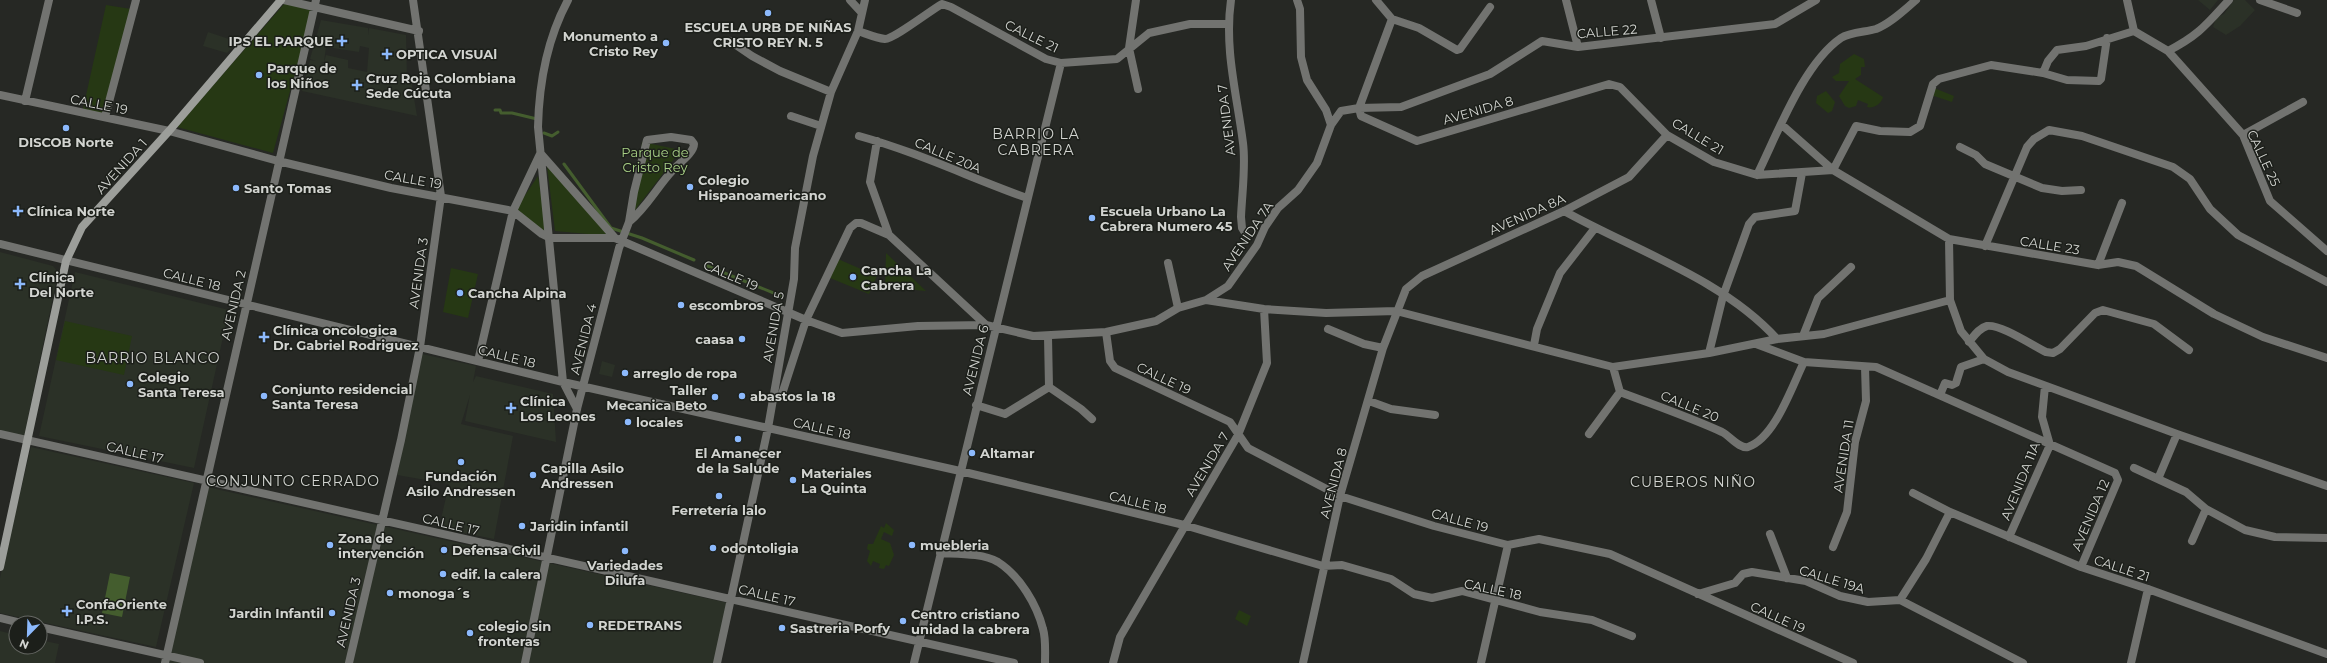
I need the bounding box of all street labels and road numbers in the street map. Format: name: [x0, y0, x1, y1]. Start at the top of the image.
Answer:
street label: CALLE 21: [1003, 16, 1061, 56]
street label: CALLE 22: [1576, 20, 1638, 42]
street label: AVENIDA 7: [1214, 83, 1238, 157]
street label: CALLE 19: [69, 91, 129, 117]
street label: AVENIDA 8: [1441, 92, 1515, 128]
street label: CALLE 21: [1669, 114, 1727, 158]
street label: CALLE 25: [2244, 127, 2284, 189]
street label: CALLE 20A: [912, 134, 984, 176]
street label: AVENIDA 1: [92, 135, 150, 197]
street label: CALLE 19: [383, 166, 443, 192]
street label: AVENIDA 8A: [1486, 190, 1568, 238]
street label: AVENIDA 7A: [1218, 198, 1276, 274]
street label: CALLE 23: [2019, 232, 2081, 258]
street label: AVENIDA 3: [405, 236, 431, 310]
street label: CALLE 19: [701, 256, 761, 294]
street label: CALLE 18: [162, 264, 222, 294]
street label: AVENIDA 2: [217, 268, 249, 342]
street label: AVENIDA 5: [759, 290, 787, 364]
street label: AVENIDA 4: [566, 301, 600, 376]
street label: AVENIDA 6: [959, 323, 992, 397]
street label: CALLE 18: [477, 341, 537, 371]
street label: CALLE 19: [1134, 358, 1194, 398]
street label: CALLE 20: [1658, 387, 1722, 425]
street label: CALLE 18: [792, 414, 852, 442]
street label: AVENIDA 11: [1829, 418, 1857, 494]
street label: AVENIDA 7: [1182, 429, 1233, 499]
street label: CALLE 17: [105, 438, 165, 466]
street label: AVENIDA 11A: [1997, 439, 2043, 522]
street label: AVENIDA 8: [1316, 446, 1350, 520]
street label: AVENIDA 12: [2068, 477, 2112, 553]
street label: CALLE 18: [1108, 487, 1168, 517]
street label: CALLE 19: [1430, 505, 1490, 535]
street label: CALLE 17: [421, 510, 481, 538]
street label: CALLE 21: [2092, 551, 2152, 585]
street label: CALLE 19A: [1797, 561, 1867, 597]
street label: AVENIDA 3: [332, 575, 364, 649]
street label: CALLE 18: [1463, 575, 1523, 603]
street label: CALLE 17: [737, 581, 797, 609]
street label: CALLE 19: [1748, 598, 1808, 636]

